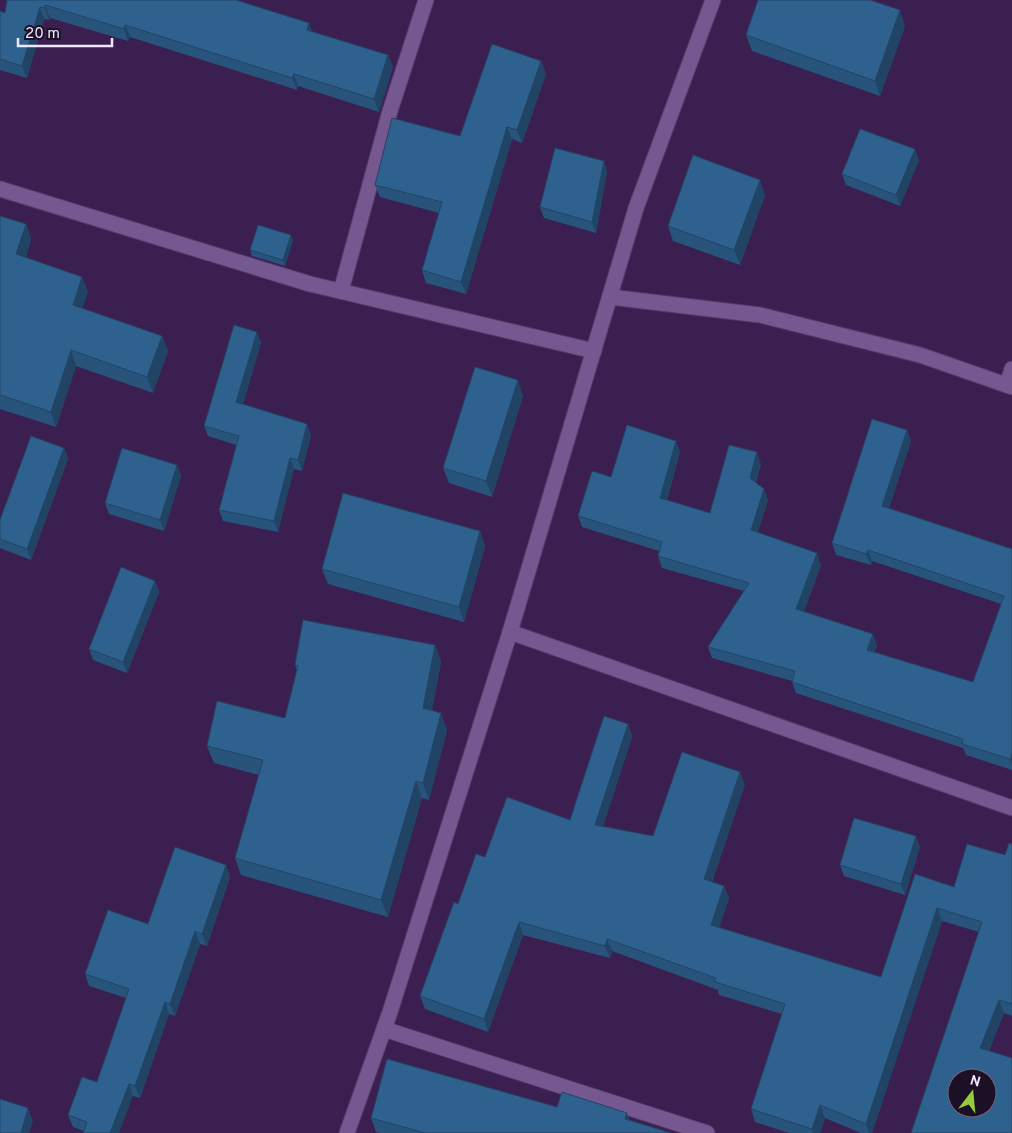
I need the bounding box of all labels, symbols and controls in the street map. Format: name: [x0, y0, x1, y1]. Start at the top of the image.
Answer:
scale bar: [18, 15, 111, 47]
text: 20 m: [25, 25, 60, 44]
north arrow: [947, 1068, 997, 1118]
text: N: [968, 1072, 982, 1092]

